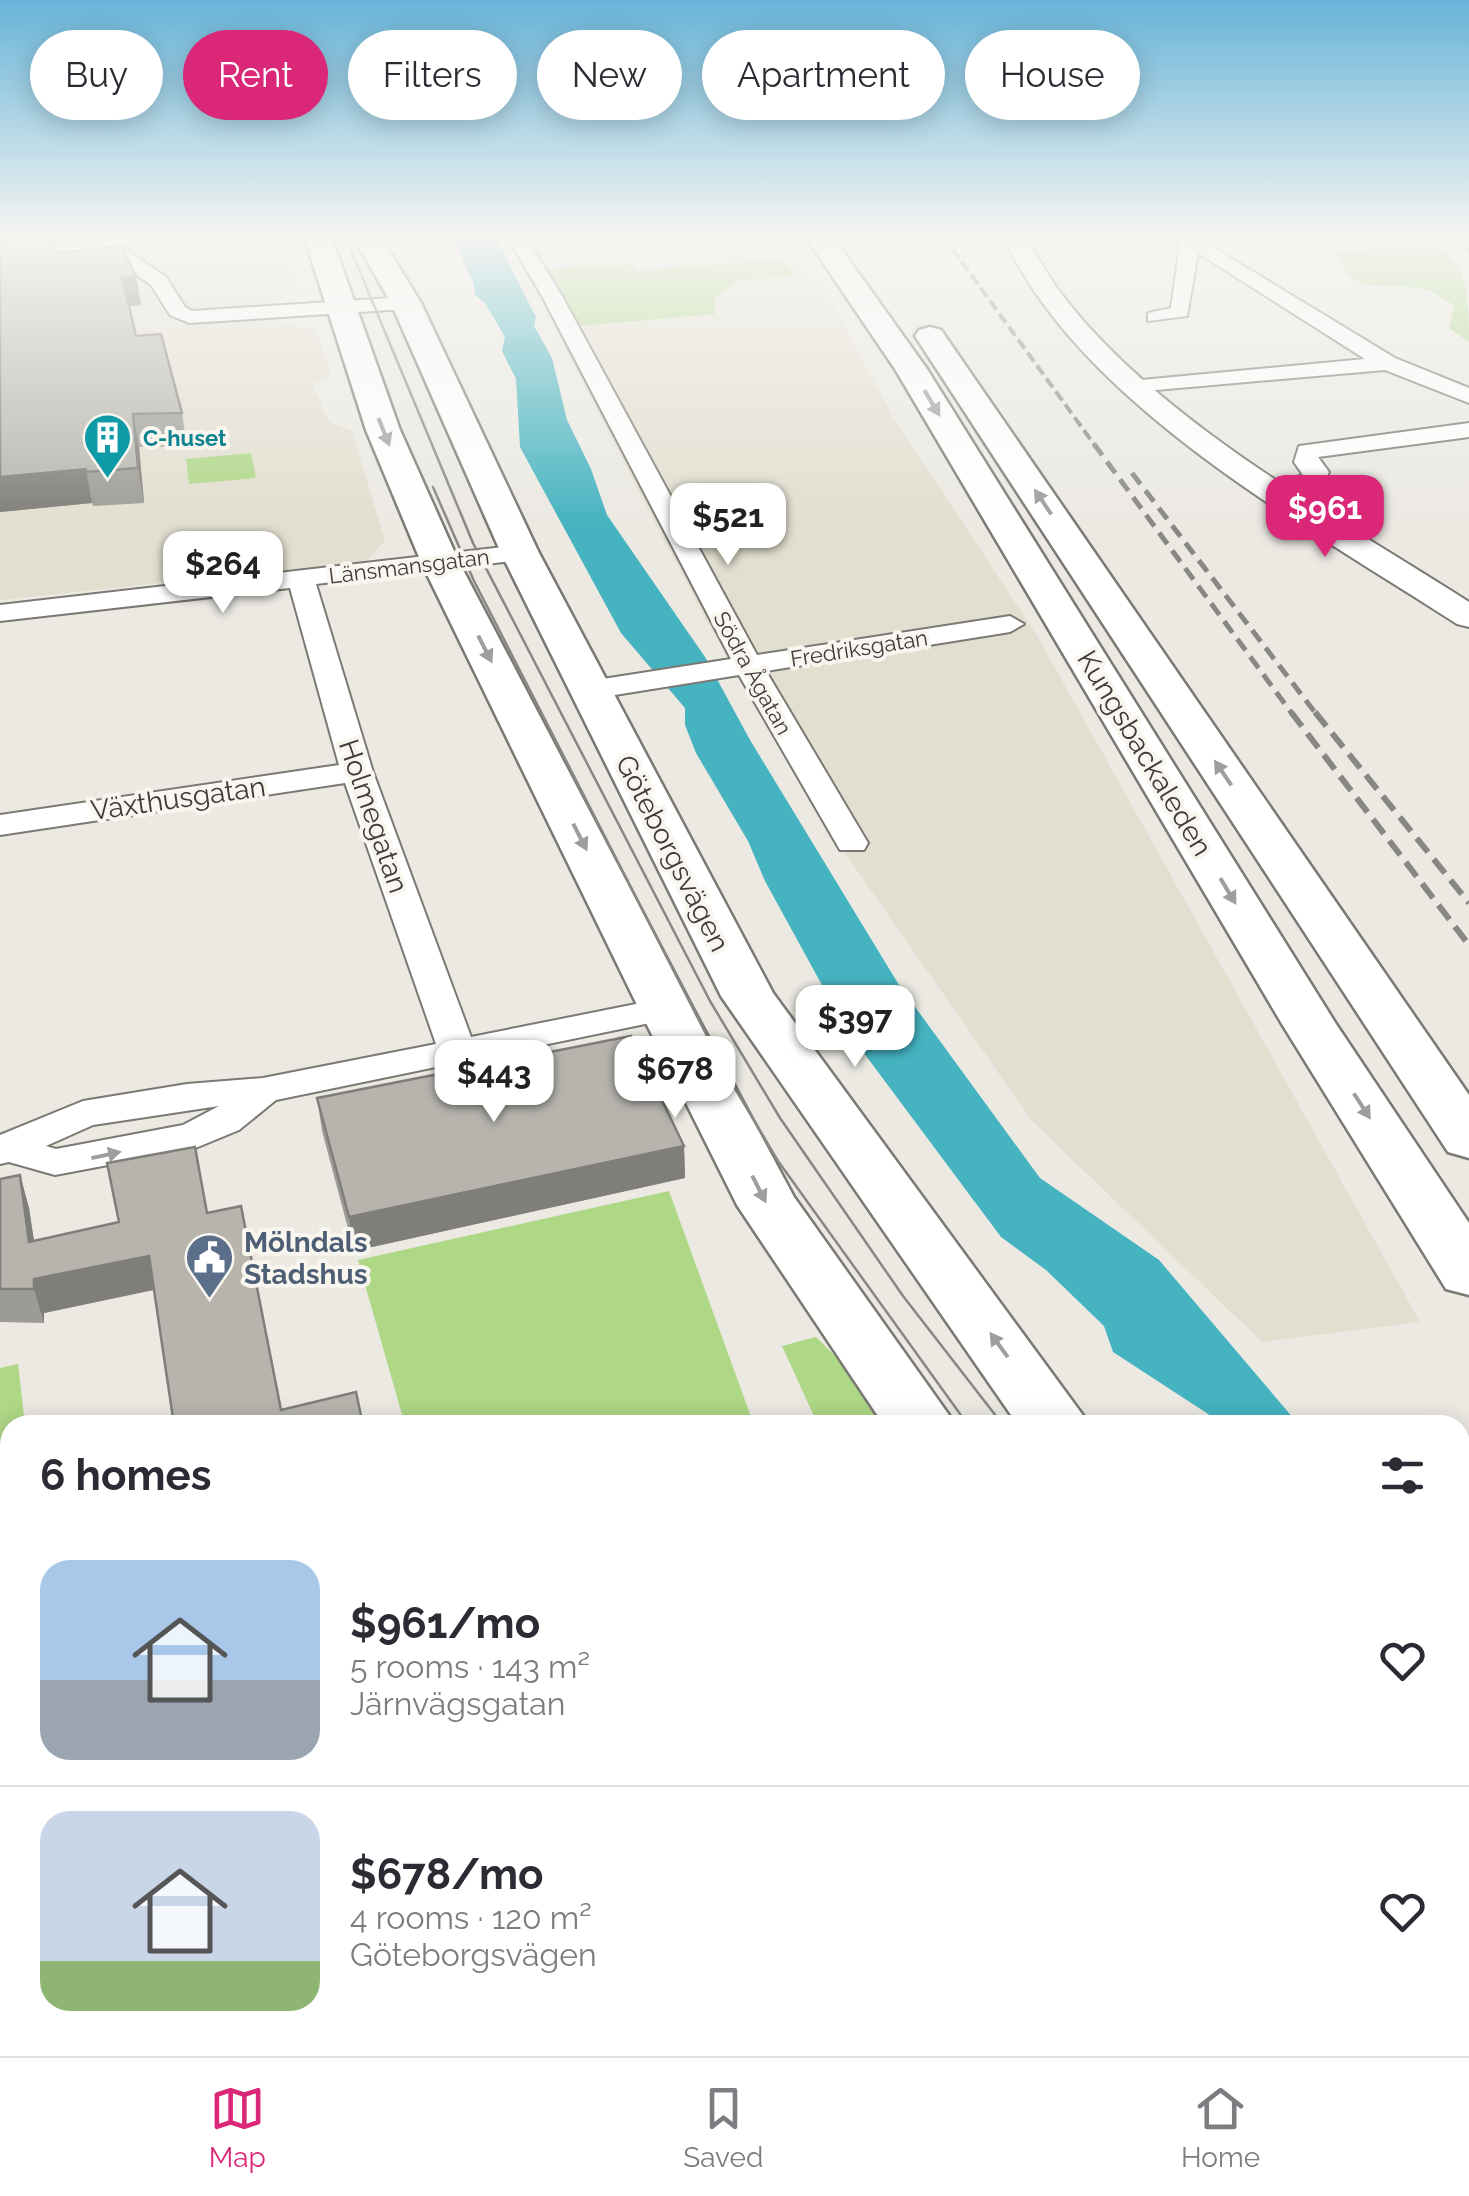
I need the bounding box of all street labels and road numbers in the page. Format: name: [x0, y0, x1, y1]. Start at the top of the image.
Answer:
street label: Länsmansgatan: [327, 543, 491, 589]
street label: Södra Ågatan: [708, 607, 798, 739]
street label: Fredriksgatan: [789, 624, 929, 672]
street label: Kungsbackaleden: [1070, 645, 1219, 862]
street label: Holmegatan: [332, 735, 415, 897]
street label: Göteborgsvägen: [609, 750, 736, 957]
street label: Växthusgatan: [89, 770, 268, 827]

